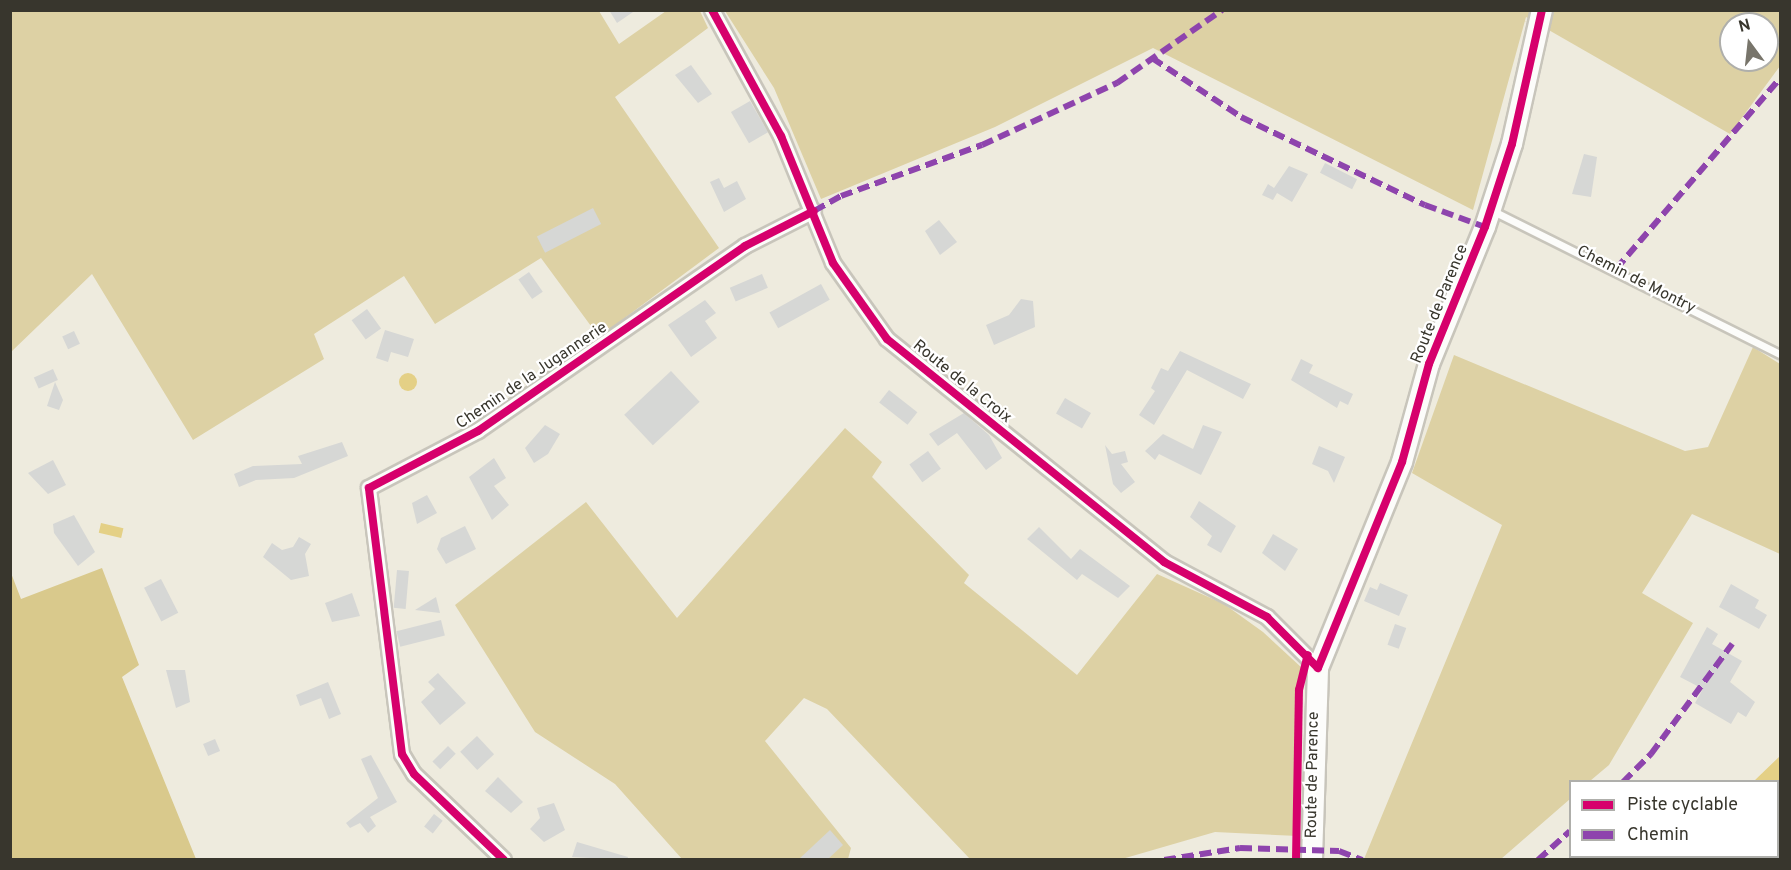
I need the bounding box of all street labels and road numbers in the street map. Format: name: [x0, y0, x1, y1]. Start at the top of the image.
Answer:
street label: Route de Parence: [1407, 242, 1473, 366]
street label: Chemin de Montry: [1573, 242, 1699, 318]
street label: Chemin de la Jugannerie: [453, 318, 611, 434]
street label: Route de la Croix: [909, 336, 1015, 428]
street label: Route de Parence: [1302, 711, 1324, 839]

